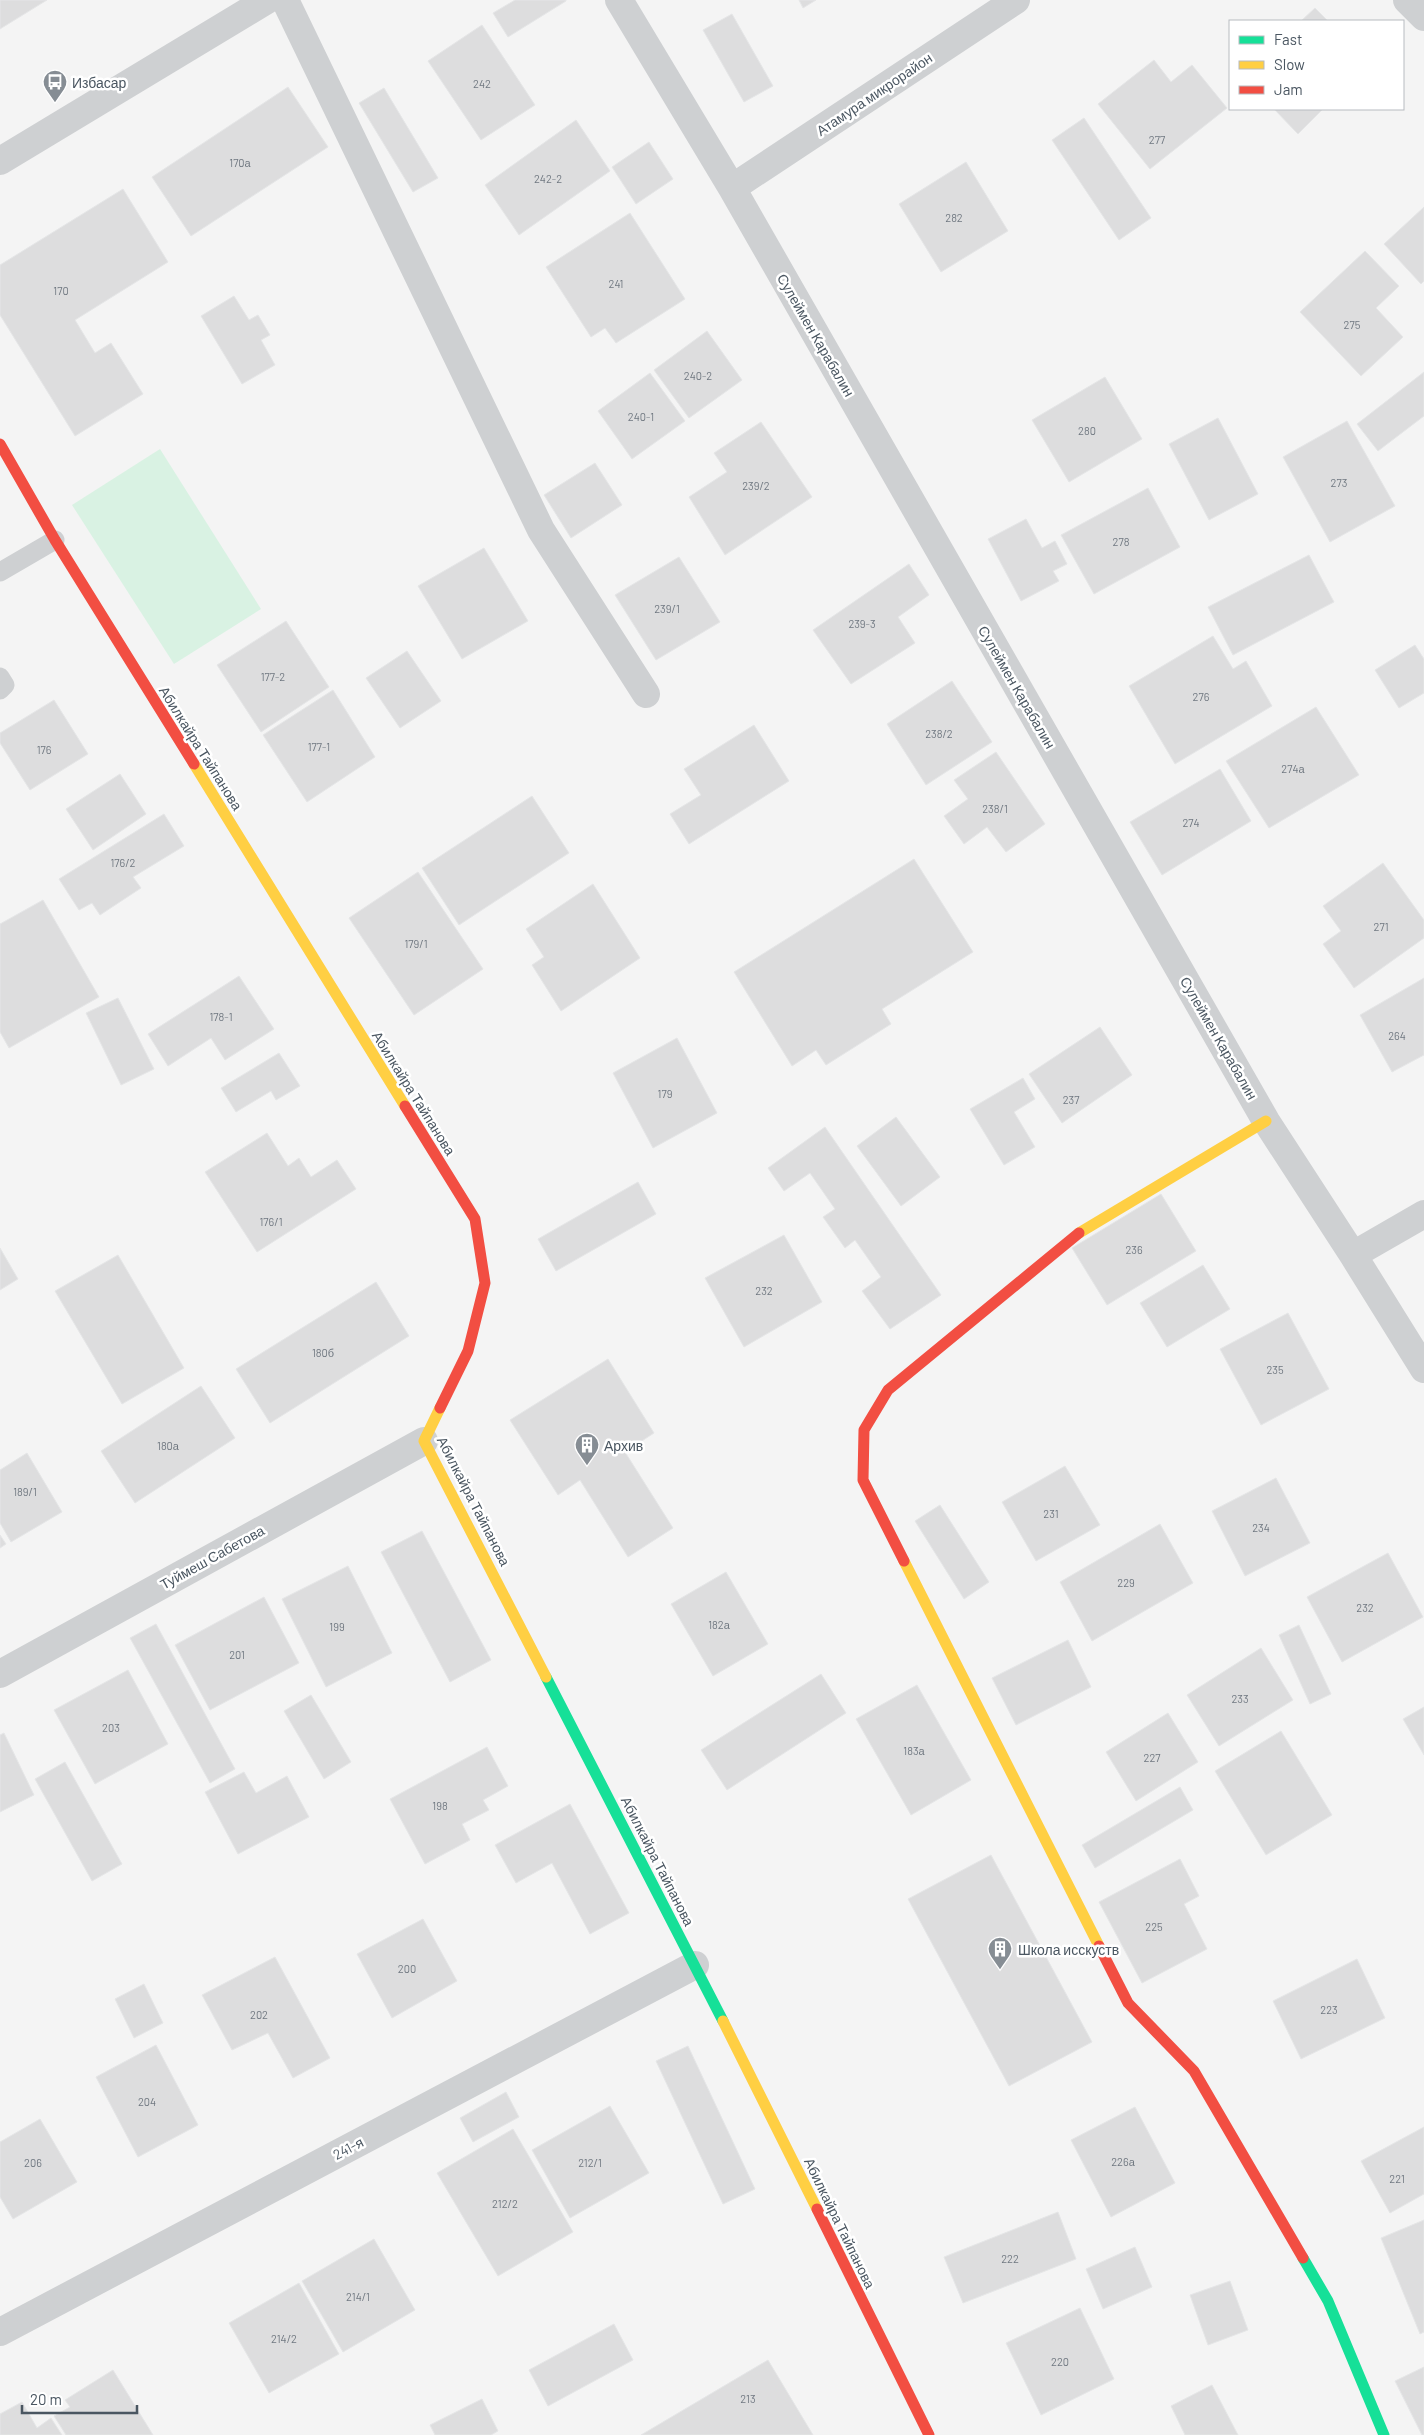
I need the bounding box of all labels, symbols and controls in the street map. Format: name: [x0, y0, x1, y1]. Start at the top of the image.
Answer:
legend: [1229, 20, 1404, 110]
text: Fast: [1274, 30, 1302, 48]
street label: Атамура микрорайон: [813, 49, 935, 139]
text: Slow: [1274, 55, 1305, 73]
bus stop icon: Избасар: [42, 69, 68, 103]
place label: Избасар: [72, 74, 127, 91]
house number: 242: [473, 77, 491, 90]
text: Jam: [1274, 80, 1303, 98]
house number: 277: [1149, 133, 1165, 146]
house number: 170а: [229, 156, 252, 169]
house number: 242-2: [534, 172, 562, 185]
house number: 282: [945, 211, 963, 224]
street label: Сулеймен Карабалин: [774, 270, 858, 400]
house number: 241: [609, 277, 623, 290]
house number: 170: [53, 284, 69, 297]
house number: 275: [1344, 318, 1361, 331]
house number: 240-2: [684, 369, 712, 382]
house number: 240-1: [628, 410, 654, 423]
house number: 280: [1078, 424, 1096, 437]
house number: 273: [1331, 476, 1347, 489]
house number: 239/2: [742, 479, 770, 492]
house number: 278: [1113, 535, 1130, 548]
house number: 239/1: [654, 602, 680, 615]
house number: 239-3: [848, 617, 876, 630]
street label: Сулеймен Карабалин: [975, 622, 1059, 752]
house number: 177-2: [261, 670, 285, 683]
street label: Абилкайра Тайпанова: [156, 683, 246, 813]
house number: 276: [1193, 690, 1210, 703]
house number: 238/2: [925, 727, 953, 740]
house number: 177-1: [308, 740, 330, 753]
house number: 176: [37, 743, 52, 756]
house number: 274а: [1281, 762, 1306, 775]
house number: 238/1: [982, 802, 1008, 815]
house number: 274: [1182, 816, 1200, 829]
house number: 176/2: [110, 856, 136, 869]
house number: 271: [1374, 920, 1388, 933]
house number: 179/1: [404, 937, 428, 950]
street label: Сулеймен Карабалин: [1177, 973, 1261, 1103]
house number: 178-1: [210, 1010, 232, 1023]
street label: Абилкайра Тайпанова: [369, 1028, 459, 1158]
house number: 264: [1388, 1029, 1406, 1042]
house number: 179: [658, 1087, 673, 1100]
house number: 237: [1063, 1093, 1079, 1106]
house number: 176/1: [260, 1215, 282, 1228]
house number: 236: [1125, 1243, 1143, 1256]
house number: 232: [755, 1284, 773, 1297]
house number: 180б: [312, 1346, 334, 1359]
house number: 235: [1266, 1363, 1284, 1376]
building icon: Архив: [574, 1432, 600, 1466]
street label: Абилкайра Тайпанова: [434, 1433, 514, 1569]
place label: Архив: [604, 1437, 643, 1454]
house number: 180а: [157, 1439, 180, 1452]
house number: 189/1: [13, 1485, 37, 1498]
house number: 231: [1043, 1507, 1059, 1520]
street label: Туймеш Сабетова: [157, 1521, 267, 1593]
house number: 234: [1252, 1521, 1270, 1534]
house number: 229: [1117, 1576, 1135, 1589]
house number: 232: [1356, 1601, 1374, 1614]
house number: 182а: [708, 1618, 731, 1631]
house number: 199: [329, 1620, 345, 1633]
house number: 201: [229, 1648, 245, 1661]
house number: 233: [1231, 1692, 1249, 1705]
house number: 203: [102, 1721, 120, 1734]
house number: 183а: [903, 1744, 926, 1757]
house number: 227: [1144, 1751, 1161, 1764]
street label: Абилкайра Тайпанова: [618, 1793, 698, 1929]
house number: 198: [432, 1799, 448, 1812]
house number: 225: [1145, 1920, 1163, 1933]
building icon: Школа исскуств: [987, 1936, 1013, 1970]
place label: Школа исскуств: [1018, 1941, 1119, 1958]
house number: 200: [398, 1962, 416, 1975]
house number: 223: [1320, 2003, 1338, 2016]
house number: 202: [250, 2008, 268, 2021]
house number: 204: [138, 2095, 156, 2108]
street label: 241-я: [330, 2133, 366, 2163]
street label: Абилкайра Тайпанова: [801, 2155, 879, 2291]
house number: 226а: [1111, 2155, 1136, 2168]
house number: 206: [24, 2156, 42, 2169]
house number: 212/1: [578, 2156, 602, 2169]
house number: 221: [1389, 2172, 1405, 2185]
house number: 212/2: [492, 2197, 518, 2210]
house number: 222: [1001, 2252, 1019, 2265]
house number: 214/1: [346, 2290, 370, 2303]
house number: 214/2: [271, 2332, 297, 2345]
house number: 220: [1051, 2355, 1069, 2368]
scale bar: [22, 2382, 138, 2414]
text: 20 m: [30, 2390, 62, 2408]
house number: 213: [740, 2392, 756, 2405]

